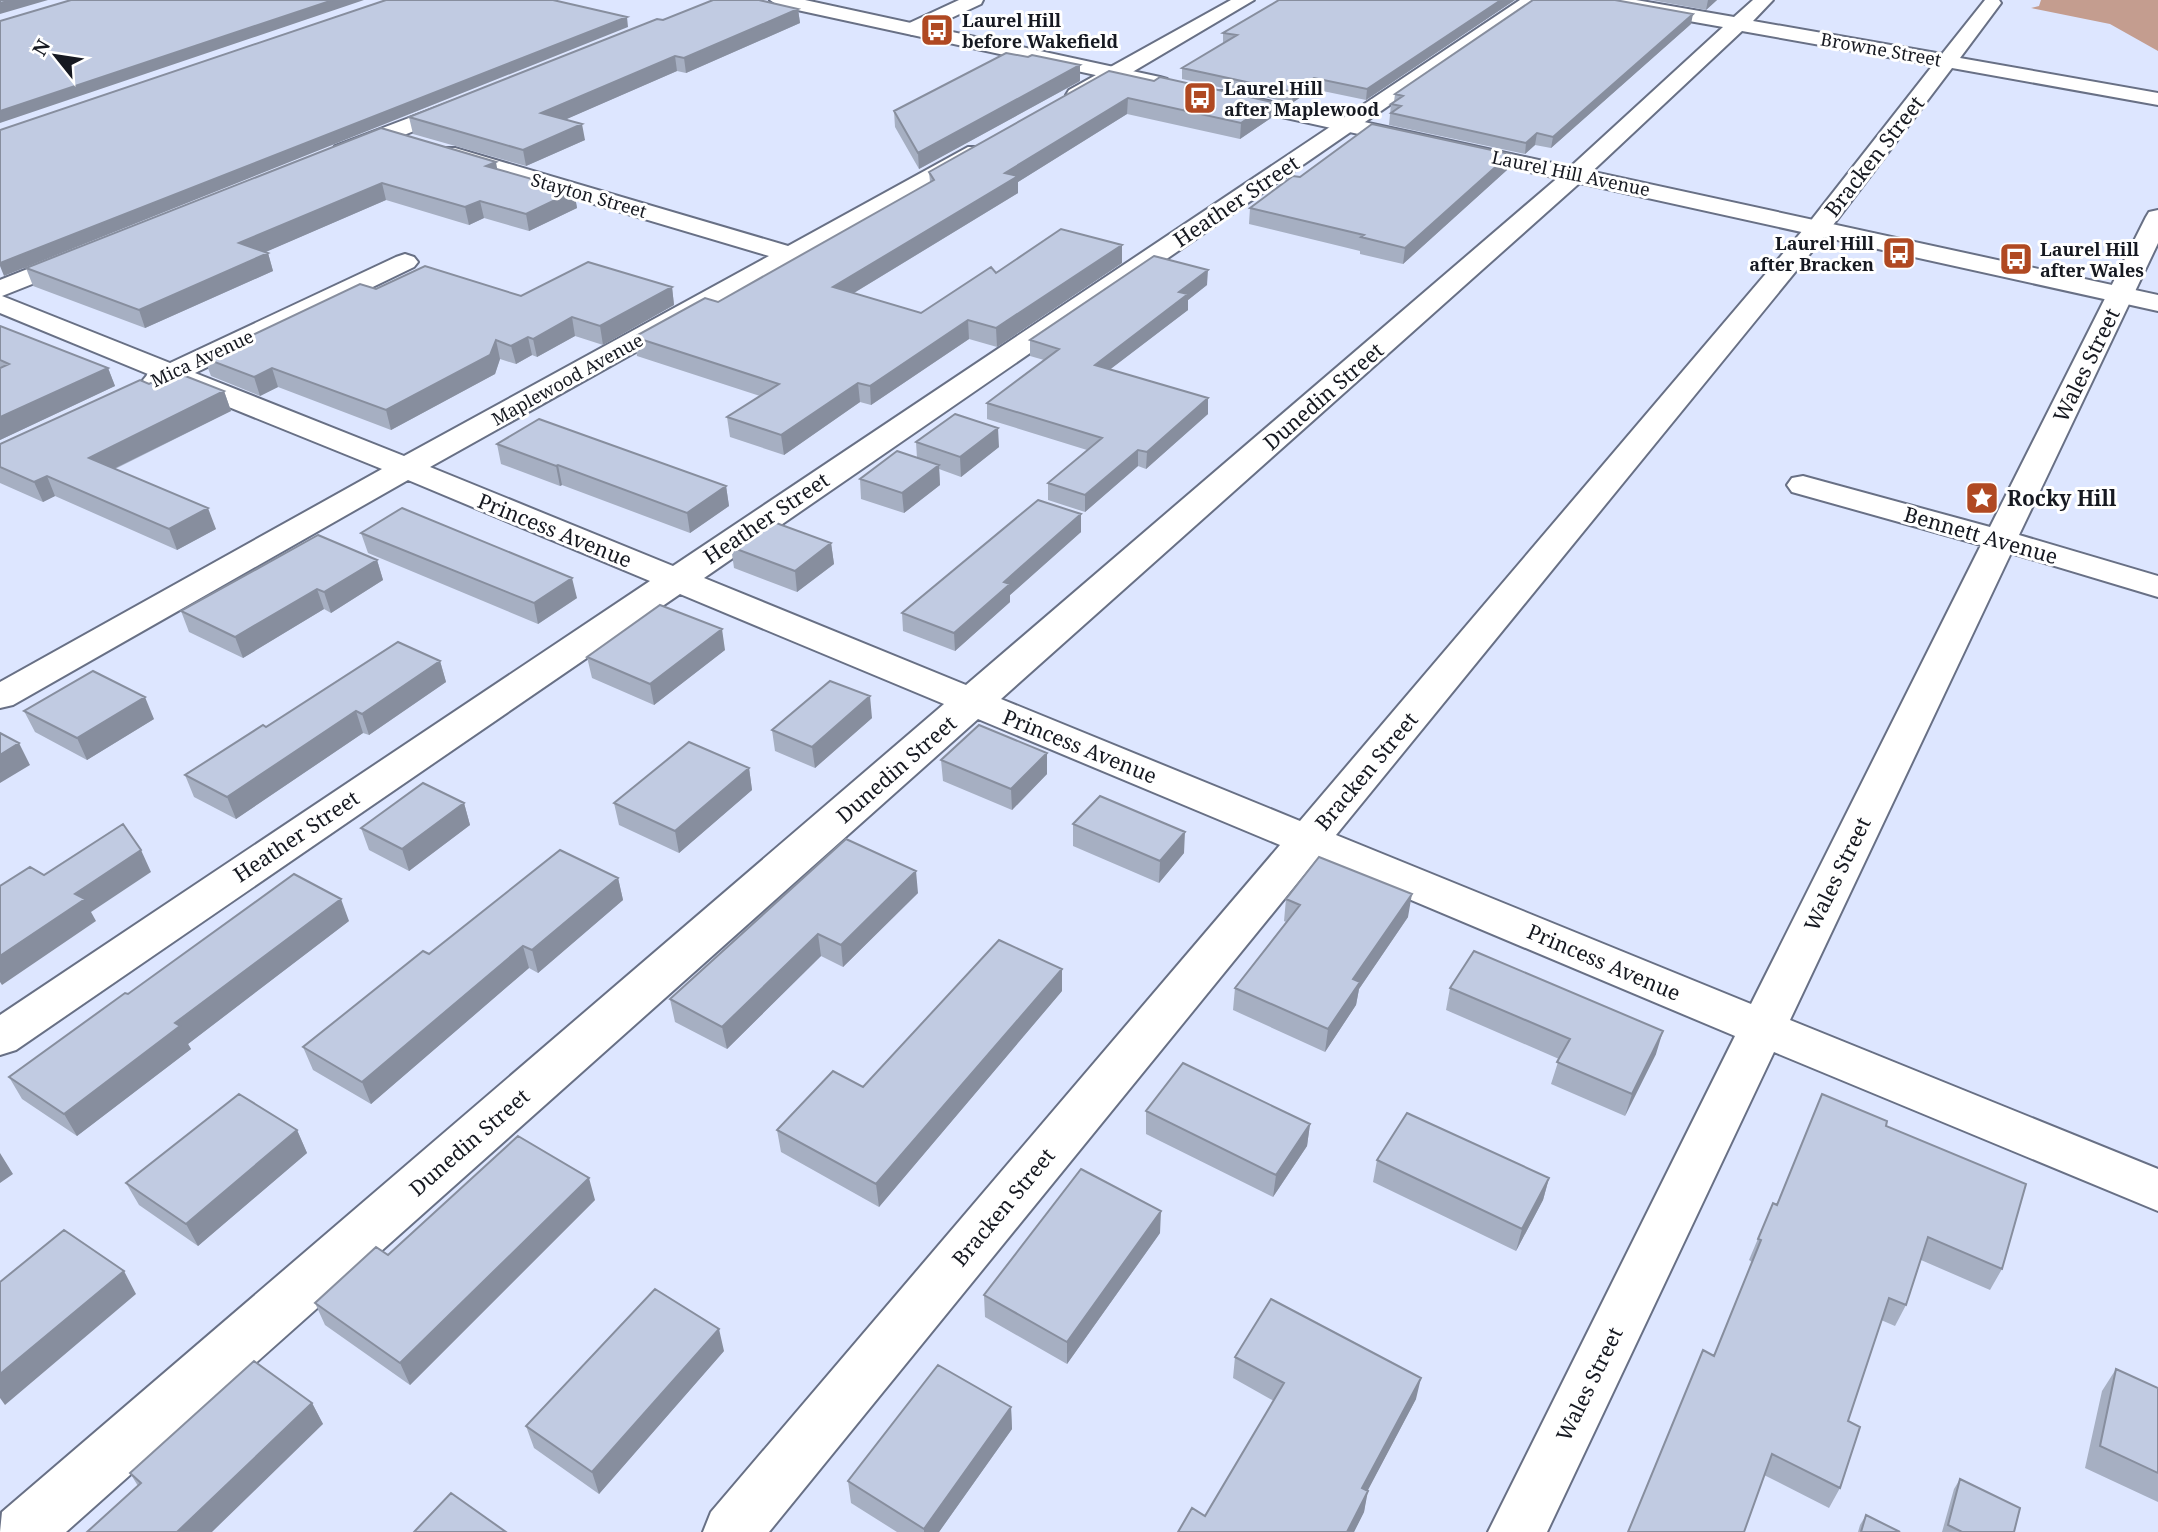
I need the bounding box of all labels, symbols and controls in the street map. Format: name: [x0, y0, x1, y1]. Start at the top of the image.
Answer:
place label: Laurel Hill before Wakefield: [962, 8, 1119, 53]
bus stop icon: Laurel Hill before Wakefield: [918, 11, 956, 49]
north arrow: [21, 21, 91, 91]
street label: Browne Street: [1819, 27, 1943, 71]
text: N: [26, 34, 56, 60]
place label: Laurel Hill after Maplewood: [1224, 76, 1379, 121]
bus stop icon: Laurel Hill after Maplewood: [1181, 79, 1219, 117]
street label: Bracken Street: [1818, 90, 1930, 222]
street label: Laurel Hill Avenue: [1490, 144, 1652, 202]
street label: Heather Street: [1168, 149, 1304, 253]
street label: Stayton Street: [528, 167, 650, 223]
place label: Laurel Hill after Bracken: [1749, 231, 1875, 276]
bus stop icon: Laurel Hill after Bracken: [1880, 234, 1918, 272]
place label: Laurel Hill after Wales: [2040, 237, 2144, 282]
bus stop icon: Laurel Hill after Wales: [1997, 240, 2035, 278]
street label: Wales Street: [2046, 303, 2126, 427]
street label: Mica Avenue: [147, 324, 257, 392]
street label: Maplewood Avenue: [487, 327, 647, 431]
street label: Dunedin Street: [1257, 336, 1389, 456]
street label: Heather Street: [698, 466, 834, 570]
place icon: Rocky Hill: [1963, 479, 2001, 517]
place label: Rocky Hill: [2007, 484, 2117, 512]
street label: Princess Avenue: [474, 486, 636, 574]
street label: Bennett Avenue: [1901, 500, 2061, 570]
street label: Princess Avenue: [999, 702, 1161, 790]
street label: Bracken Street: [1308, 706, 1424, 836]
street label: Dunedin Street: [830, 709, 962, 829]
street label: Heather Street: [228, 784, 364, 888]
street label: Wales Street: [1797, 812, 1877, 936]
street label: Princess Avenue: [1523, 917, 1685, 1007]
street label: Dunedin Street: [403, 1082, 535, 1202]
street label: Bracken Street: [945, 1142, 1061, 1272]
street label: Wales Street: [1549, 1322, 1629, 1446]

